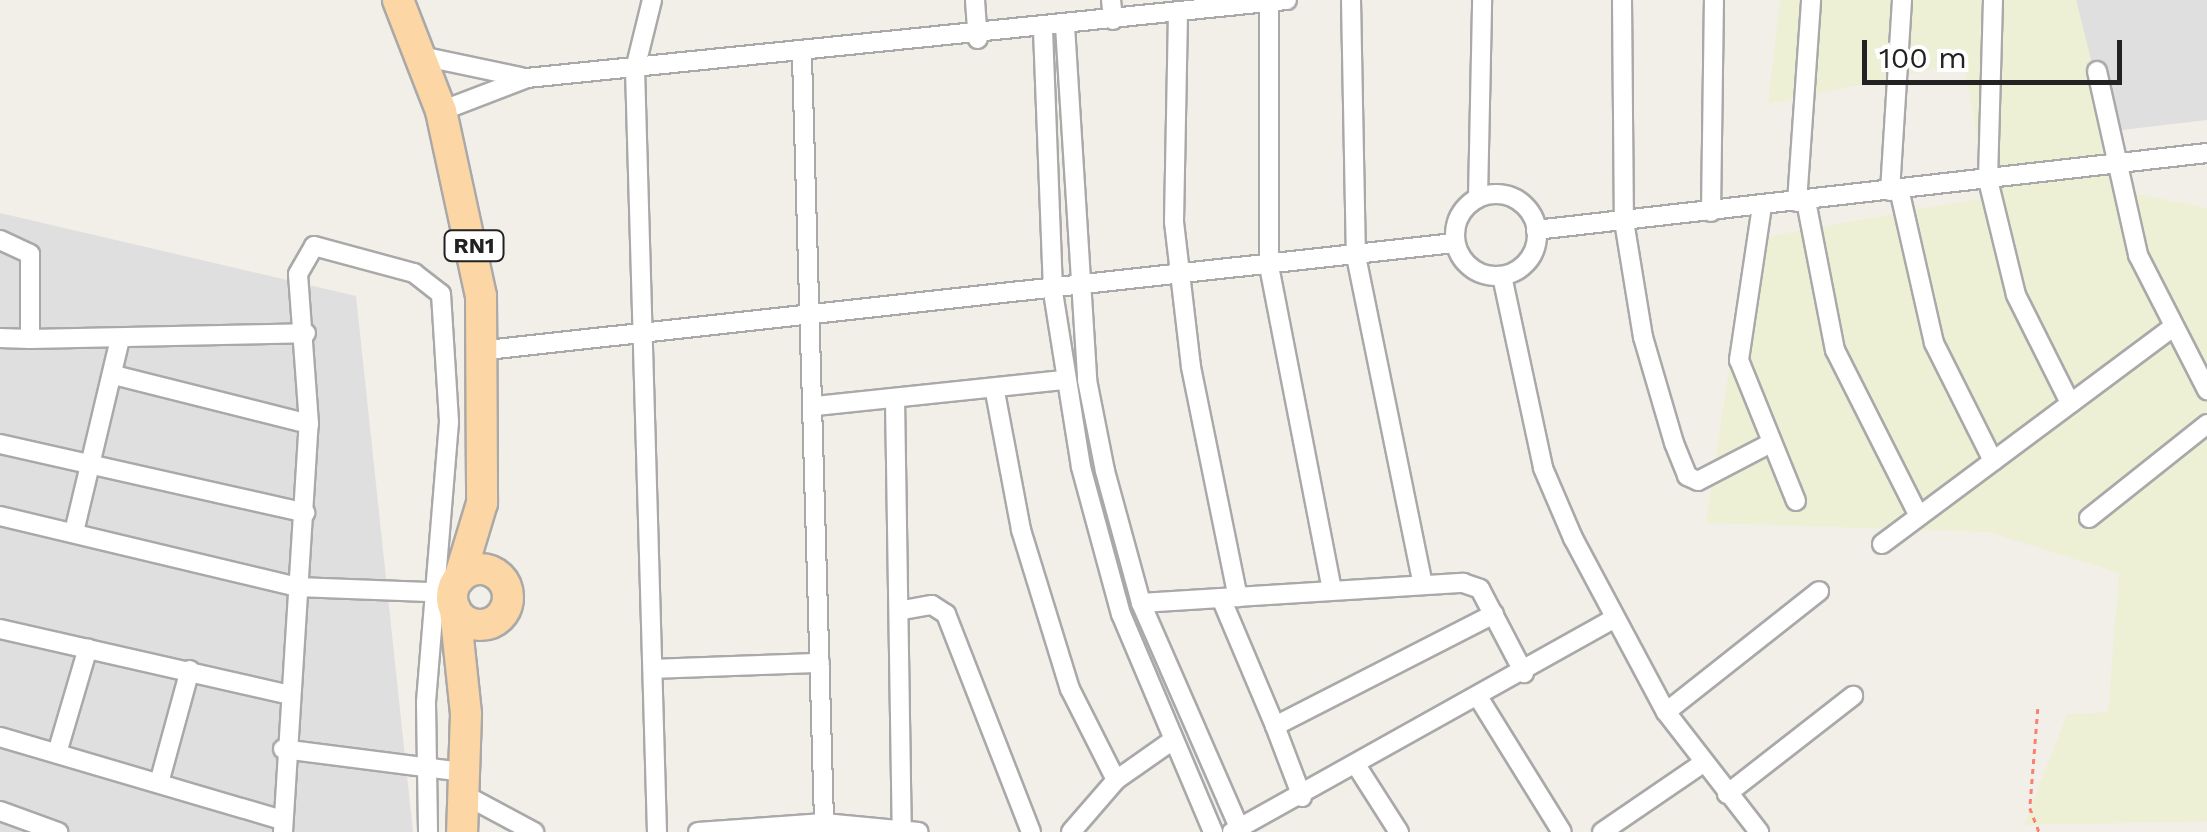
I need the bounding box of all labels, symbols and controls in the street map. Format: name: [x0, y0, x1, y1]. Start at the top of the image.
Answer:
scale bar: [1867, 20, 2127, 82]
text: 100 m: [1879, 40, 1967, 75]
road number: RN1: [442, 229, 506, 263]

